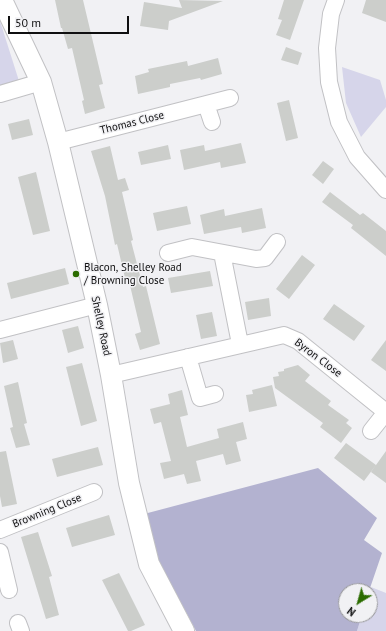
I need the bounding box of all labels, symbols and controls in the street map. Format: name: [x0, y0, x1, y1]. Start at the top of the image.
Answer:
scale bar: [10, 8, 131, 34]
text: 50 m: [15, 15, 41, 30]
street label: Thomas Close: [99, 109, 165, 137]
place label: Blacon, Shelley Road / Browning Close: [84, 261, 182, 287]
marker: Blacon, Shelley Road / Browning Close: [71, 269, 81, 279]
street label: Shelley Road: [88, 295, 114, 357]
street label: Byron Close: [292, 336, 344, 380]
street label: Browning Close: [10, 491, 84, 531]
north arrow: [338, 583, 378, 623]
text: N: [344, 604, 358, 620]

